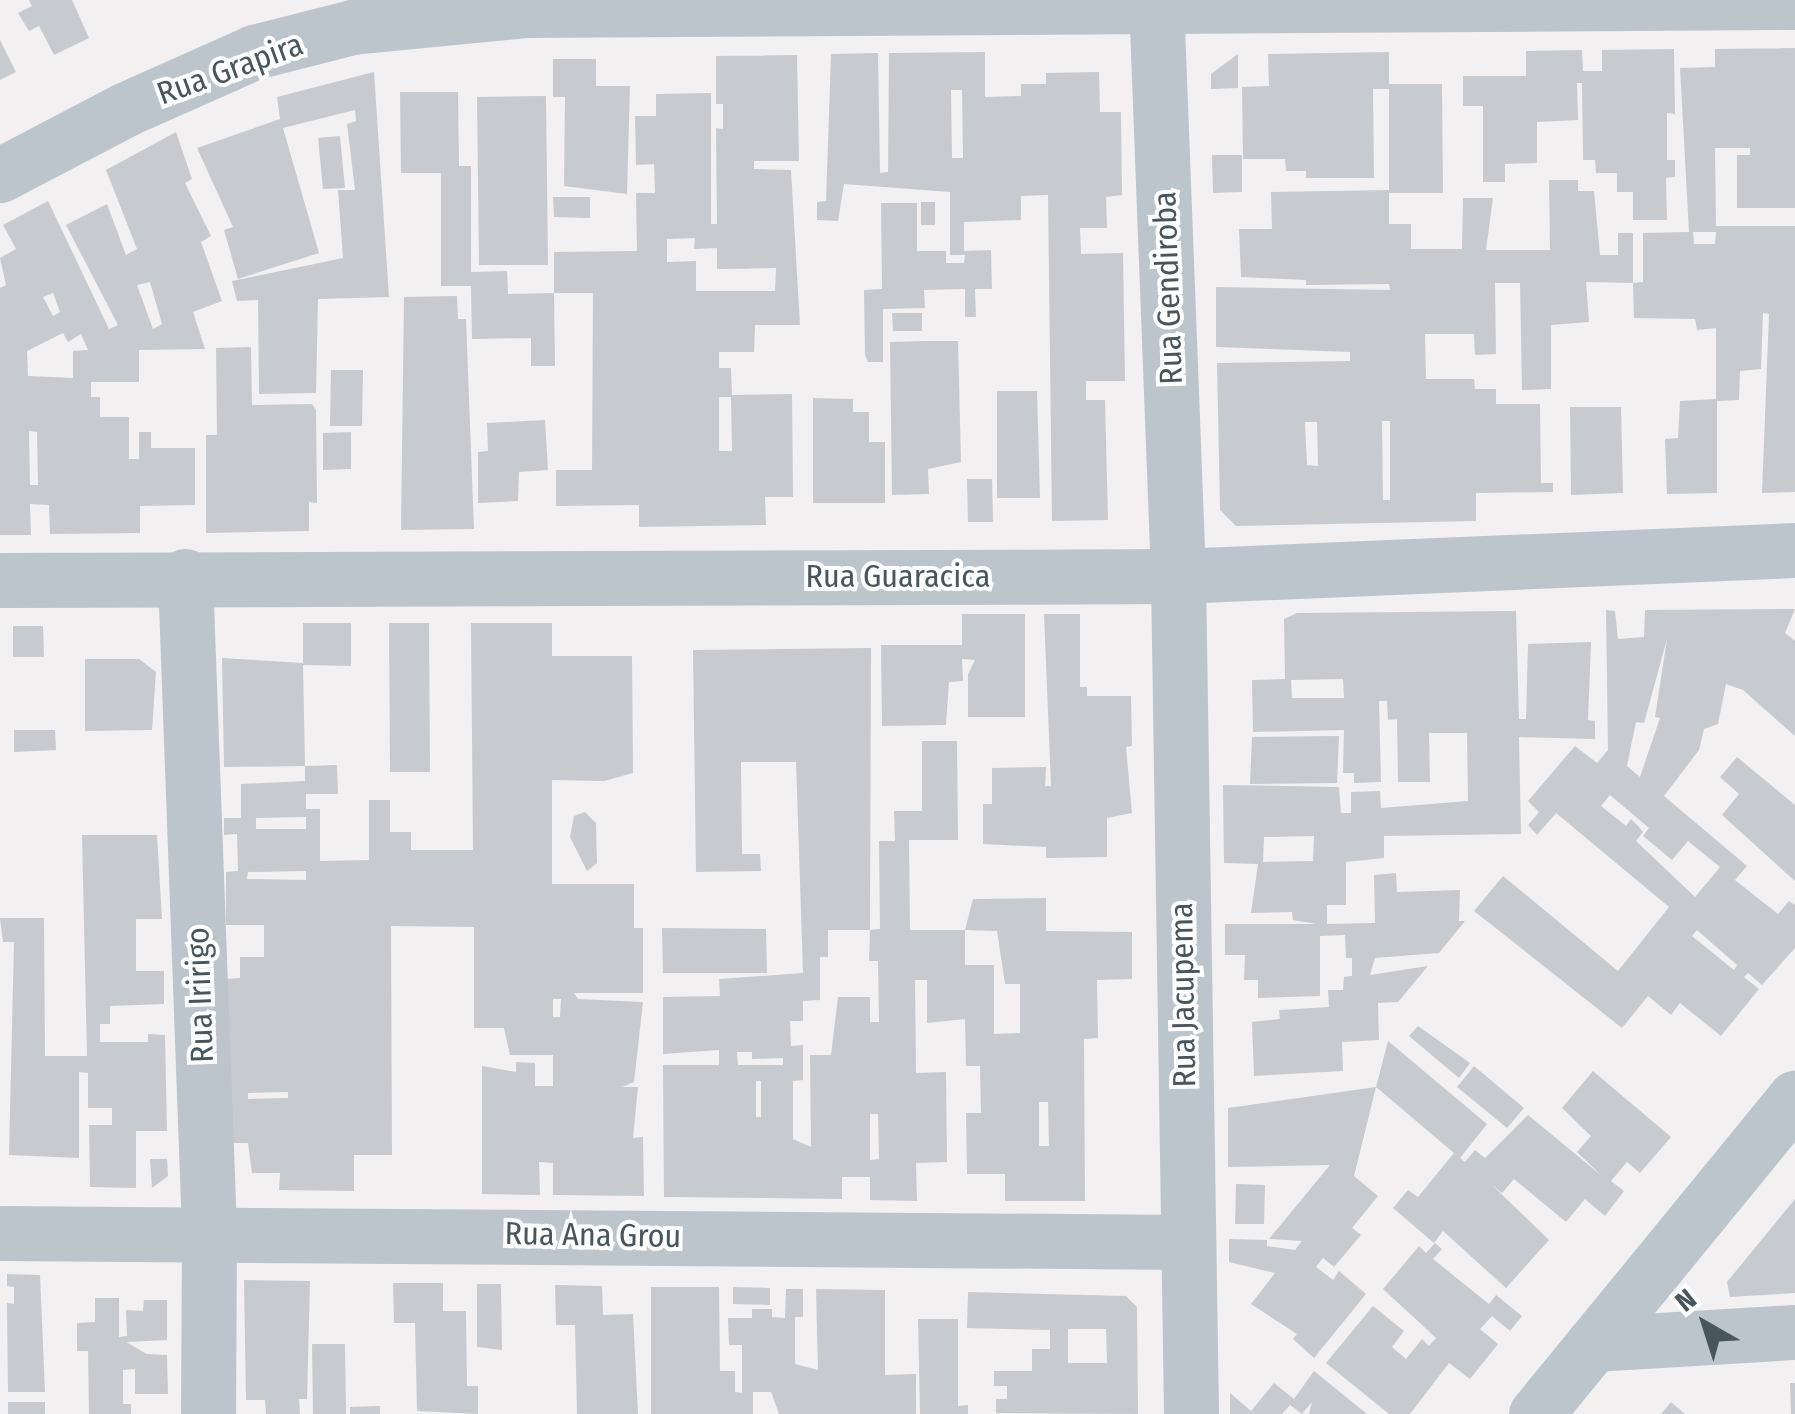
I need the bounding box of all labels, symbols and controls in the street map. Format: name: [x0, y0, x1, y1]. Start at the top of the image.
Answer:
street label: Rua Grapira: [152, 25, 308, 113]
street label: Rua Gendiroba: [1145, 191, 1191, 385]
street label: Rua Guaracica: [806, 557, 990, 595]
street label: Rua Jacupema: [1162, 902, 1204, 1088]
street label: Rua Iririgo: [178, 927, 222, 1063]
street label: Rua Ana Grou: [504, 1214, 682, 1256]
north arrow: [1655, 1274, 1755, 1374]
text: N: [1669, 1282, 1703, 1318]

